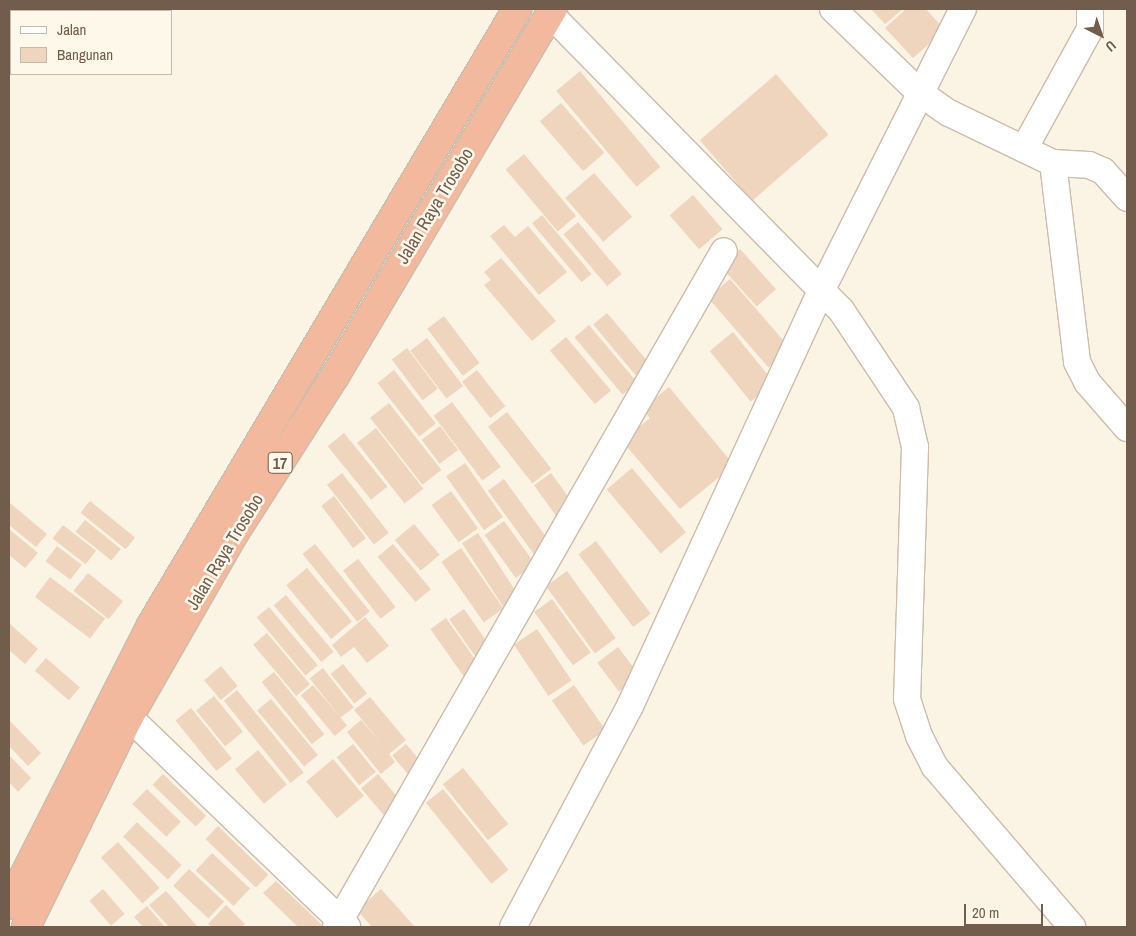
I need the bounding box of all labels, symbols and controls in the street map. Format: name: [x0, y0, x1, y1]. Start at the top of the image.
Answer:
legend: [10, 10, 172, 75]
north arrow: [1076, 10, 1126, 60]
text: Jalan: [57, 19, 86, 40]
text: U: [1102, 37, 1120, 56]
text: Bangunan: [57, 44, 113, 65]
street label: Jalan Raya Trosobo: [392, 144, 478, 268]
road number: 17: [268, 449, 292, 476]
street label: Jalan Raya Trosobo: [182, 490, 268, 614]
scale bar: [966, 894, 1045, 926]
text: 20 m: [972, 902, 999, 923]

